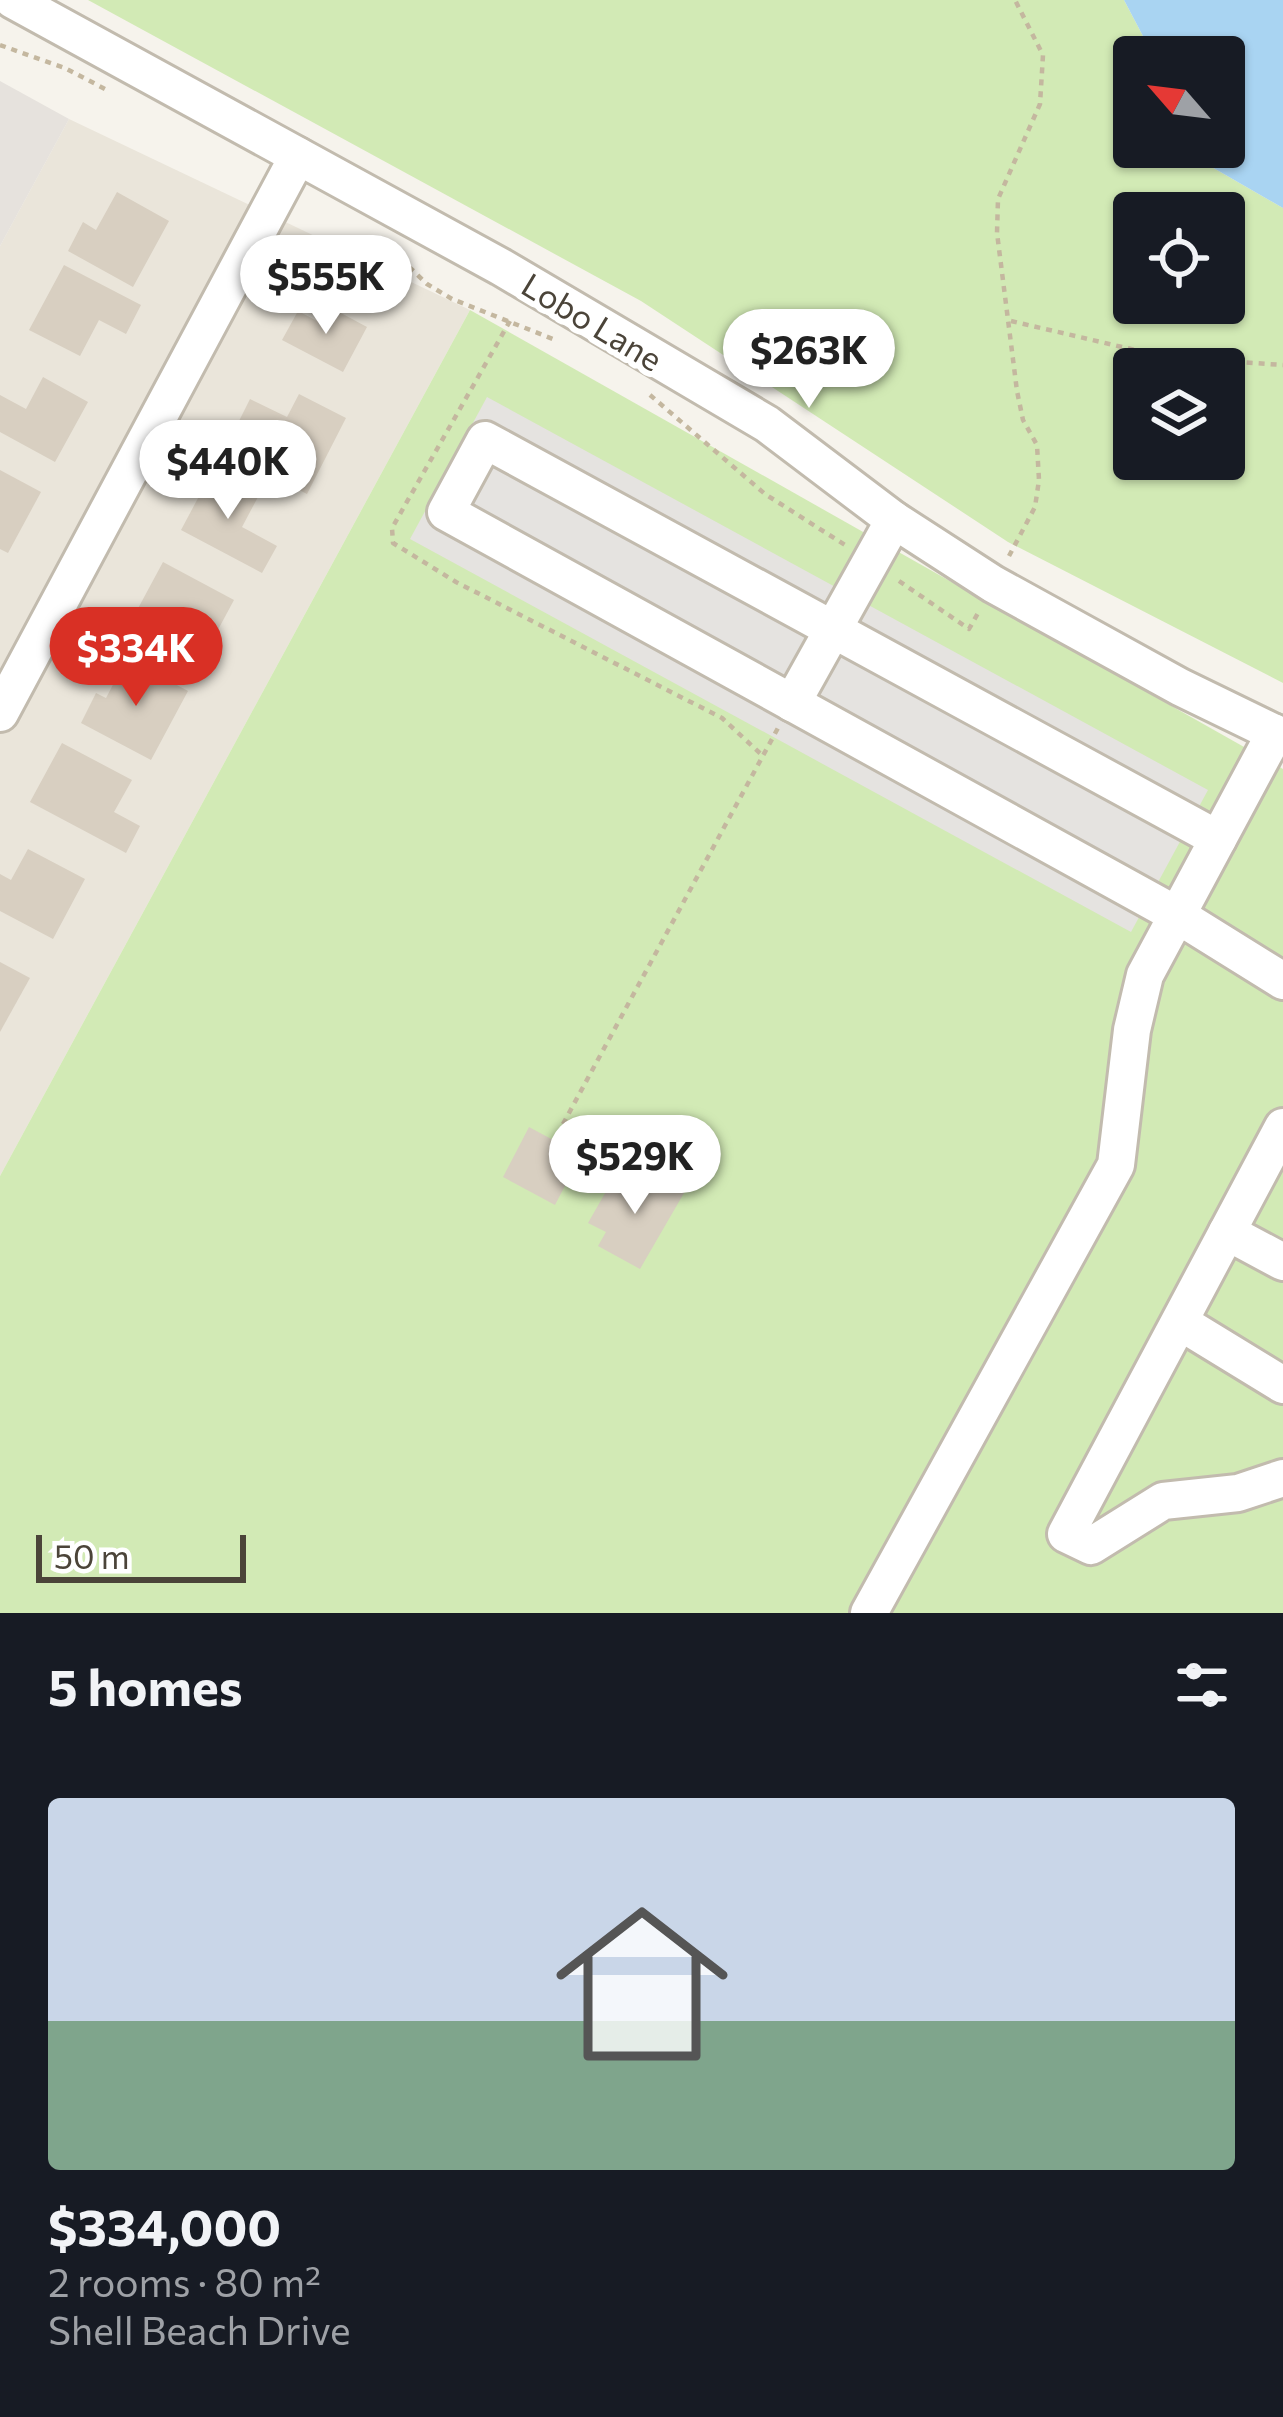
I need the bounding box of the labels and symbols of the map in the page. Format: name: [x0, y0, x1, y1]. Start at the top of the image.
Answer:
north arrow: [1113, 36, 1245, 168]
pin: $555K: [242, 235, 410, 337]
street label: Lobo Lane: [515, 263, 670, 379]
pin: $263K: [725, 309, 893, 411]
pin: $440K: [144, 420, 312, 522]
pin: $334K: [52, 607, 220, 709]
pin: $529K: [551, 1115, 719, 1217]
scale bar: [36, 1529, 246, 1582]

